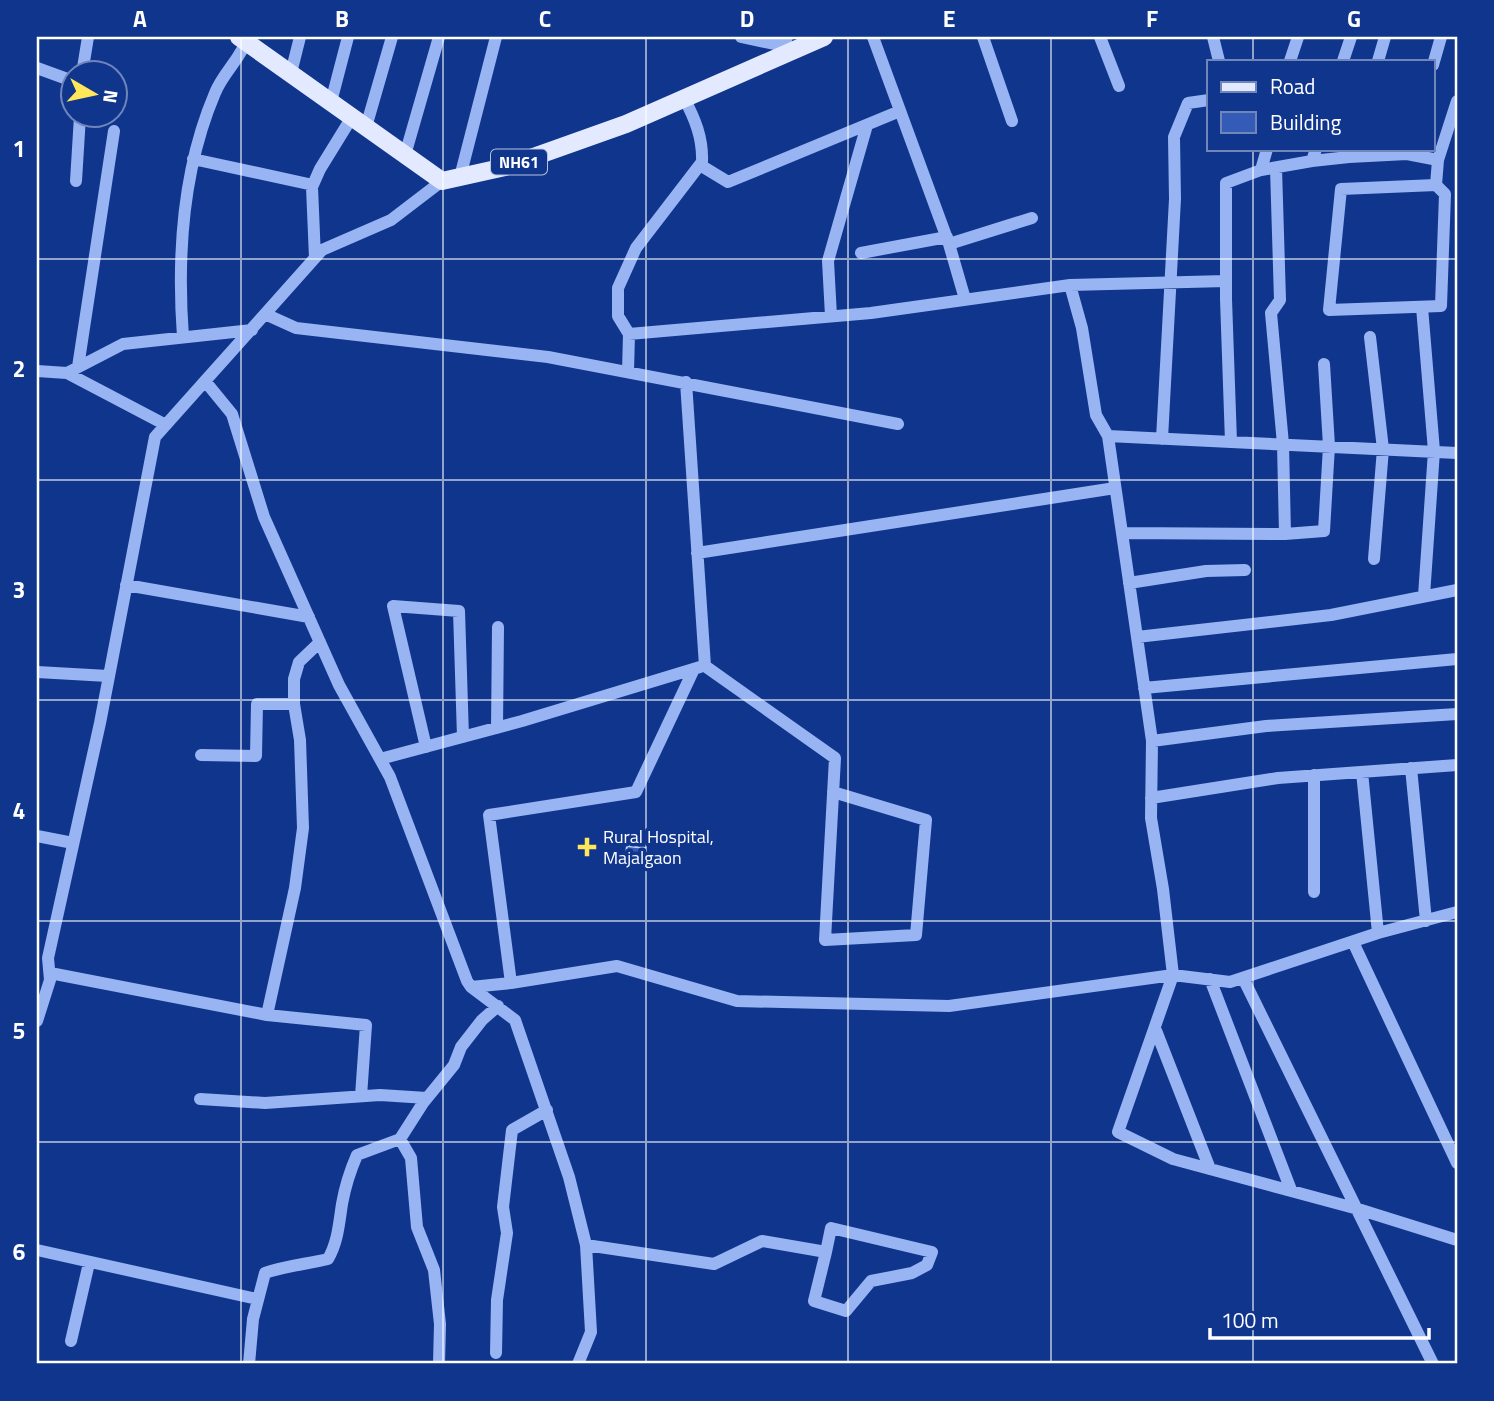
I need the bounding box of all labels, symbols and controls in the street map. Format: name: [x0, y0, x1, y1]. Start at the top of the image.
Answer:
text: A: [133, 1, 147, 36]
text: B: [335, 1, 349, 36]
text: C: [539, 1, 551, 36]
text: D: [740, 1, 754, 36]
text: E: [943, 1, 955, 36]
text: F: [1146, 1, 1158, 36]
text: G: [1347, 1, 1361, 36]
north arrow: [60, 60, 130, 130]
legend: [1207, 60, 1434, 150]
text: Road: [1270, 70, 1315, 102]
text: N: [96, 88, 127, 106]
text: Building: [1270, 106, 1342, 138]
text: 1: [13, 131, 25, 166]
road number: NH61: [491, 150, 547, 174]
text: 2: [13, 351, 25, 386]
text: 3: [13, 572, 25, 607]
text: 4: [13, 793, 25, 828]
place label: Rural Hospital, Majalgaon: [603, 823, 714, 871]
marker: Rural Hospital, Majalgaon: [577, 837, 597, 857]
text: 5: [13, 1013, 25, 1048]
text: 6: [13, 1234, 26, 1269]
scale bar: [1210, 1296, 1429, 1340]
text: 100 m: [1221, 1304, 1278, 1336]

